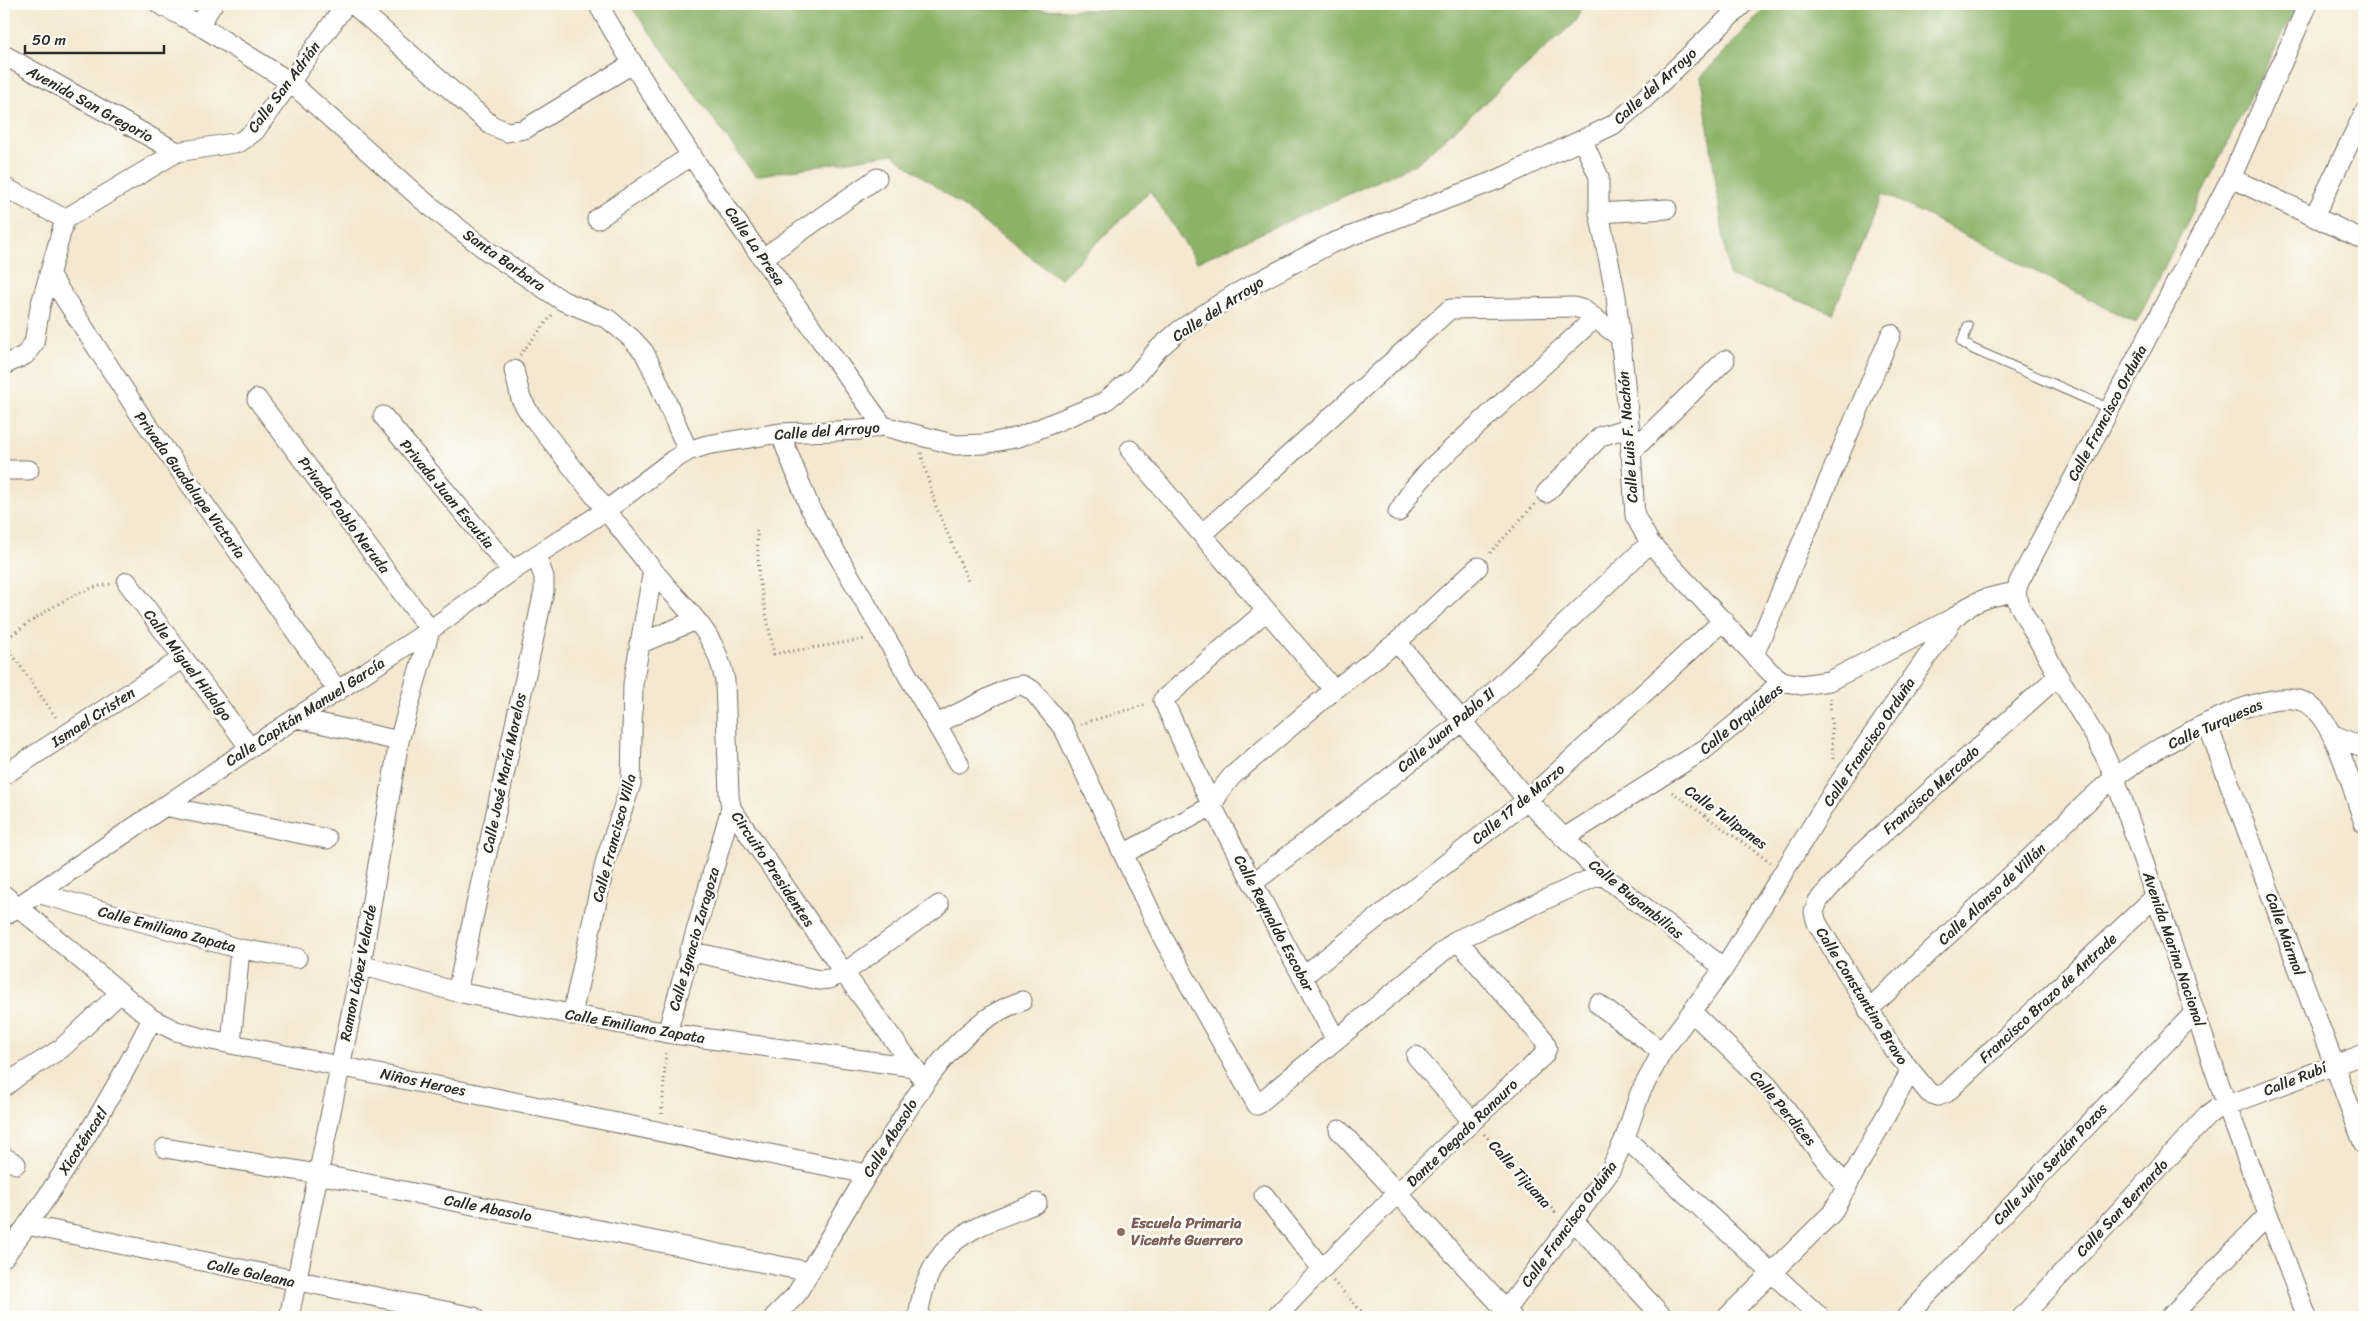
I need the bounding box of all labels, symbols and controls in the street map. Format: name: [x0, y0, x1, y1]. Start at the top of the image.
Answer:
scale bar: [25, 22, 164, 54]
text: 50 m: [32, 27, 67, 53]
street label: Calle San Adrián: [241, 35, 327, 139]
street label: Calle del Arroyo: [1607, 41, 1703, 131]
street label: Avenida San Gregorio: [21, 58, 158, 150]
street label: Calle La Presa: [718, 201, 792, 292]
street label: Santa Barbara: [457, 222, 551, 298]
street label: Calle del Arroyo: [1167, 269, 1270, 349]
street label: Calle Francisco Orduña: [2060, 340, 2154, 486]
street label: Calle Luis F. Nachón: [1610, 370, 1646, 504]
street label: Privada Guadalupe Victoria: [127, 406, 253, 565]
street label: Calle del Arroyo: [773, 414, 881, 448]
street label: Privada Juan Escutia: [393, 433, 501, 555]
street label: Privada Pablo Neruda: [291, 451, 397, 580]
street label: Calle Miguel Hidalgo: [137, 603, 239, 727]
street label: Calle Capitán Manuel García: [220, 650, 391, 774]
street label: Calle Francisco Orduña: [1816, 672, 1922, 812]
street label: Calle Orquídeas: [1693, 676, 1789, 761]
street label: Ismael Cristen: [45, 680, 140, 755]
street label: Calle Juan Pablo II: [1391, 681, 1501, 779]
street label: Calle José María Morelos: [474, 691, 534, 855]
street label: Calle Turquesas: [2163, 691, 2267, 757]
street label: Francisco Mercado: [1876, 739, 1986, 841]
street label: Calle 17 de Marzo: [1465, 757, 1571, 851]
street label: Calle Francisco Villa: [584, 770, 644, 905]
street label: Calle Tulipanes: [1679, 778, 1774, 857]
street label: Circuito Presidentes: [724, 806, 822, 933]
street label: Calle Alonso de Villán: [1932, 836, 2052, 952]
street label: Calle Reynaldo Escobar: [1227, 850, 1322, 997]
street label: Calle Bugambilias: [1583, 852, 1689, 946]
street label: Calle Ignacio Zaragoza: [661, 864, 727, 1014]
street label: Avenida Marina Nacional: [2135, 867, 2213, 1031]
street label: Calle Mármol: [2258, 889, 2312, 980]
street label: Calle Emiliano Zapata: [95, 898, 239, 960]
street label: Ramon López Velarde: [332, 903, 384, 1043]
street label: Calle Constantino Bravo: [1809, 922, 1915, 1071]
street label: Francisco Brazo de Antrade: [1973, 926, 2124, 1070]
street label: Calle Emiliano Zapata: [563, 1001, 707, 1051]
street label: Calle Rubí: [2259, 1054, 2332, 1103]
street label: Niños Heroes: [378, 1060, 469, 1104]
street label: Calle Perdices: [1743, 1064, 1823, 1152]
street label: Dante Degado Ranauro: [1400, 1072, 1524, 1194]
street label: Calle Abasolo: [855, 1093, 925, 1183]
street label: Calle Julio Serdán Pozos: [1986, 1097, 2114, 1231]
street label: Xicoténcatl: [51, 1101, 115, 1181]
street label: Calle Tijuana: [1482, 1134, 1558, 1215]
street label: Calle San Bernardo: [2069, 1152, 2175, 1263]
street label: Calle Francisco Orduña: [1514, 1155, 1624, 1293]
street label: Calle Abasolo: [442, 1187, 534, 1229]
place label: Escuela Primaria Vicente Guerrero: [1131, 1210, 1243, 1253]
marker: Escuela Primaria Vicente Guerrero: [1115, 1226, 1127, 1238]
street label: Calle Galeana: [205, 1251, 298, 1295]

